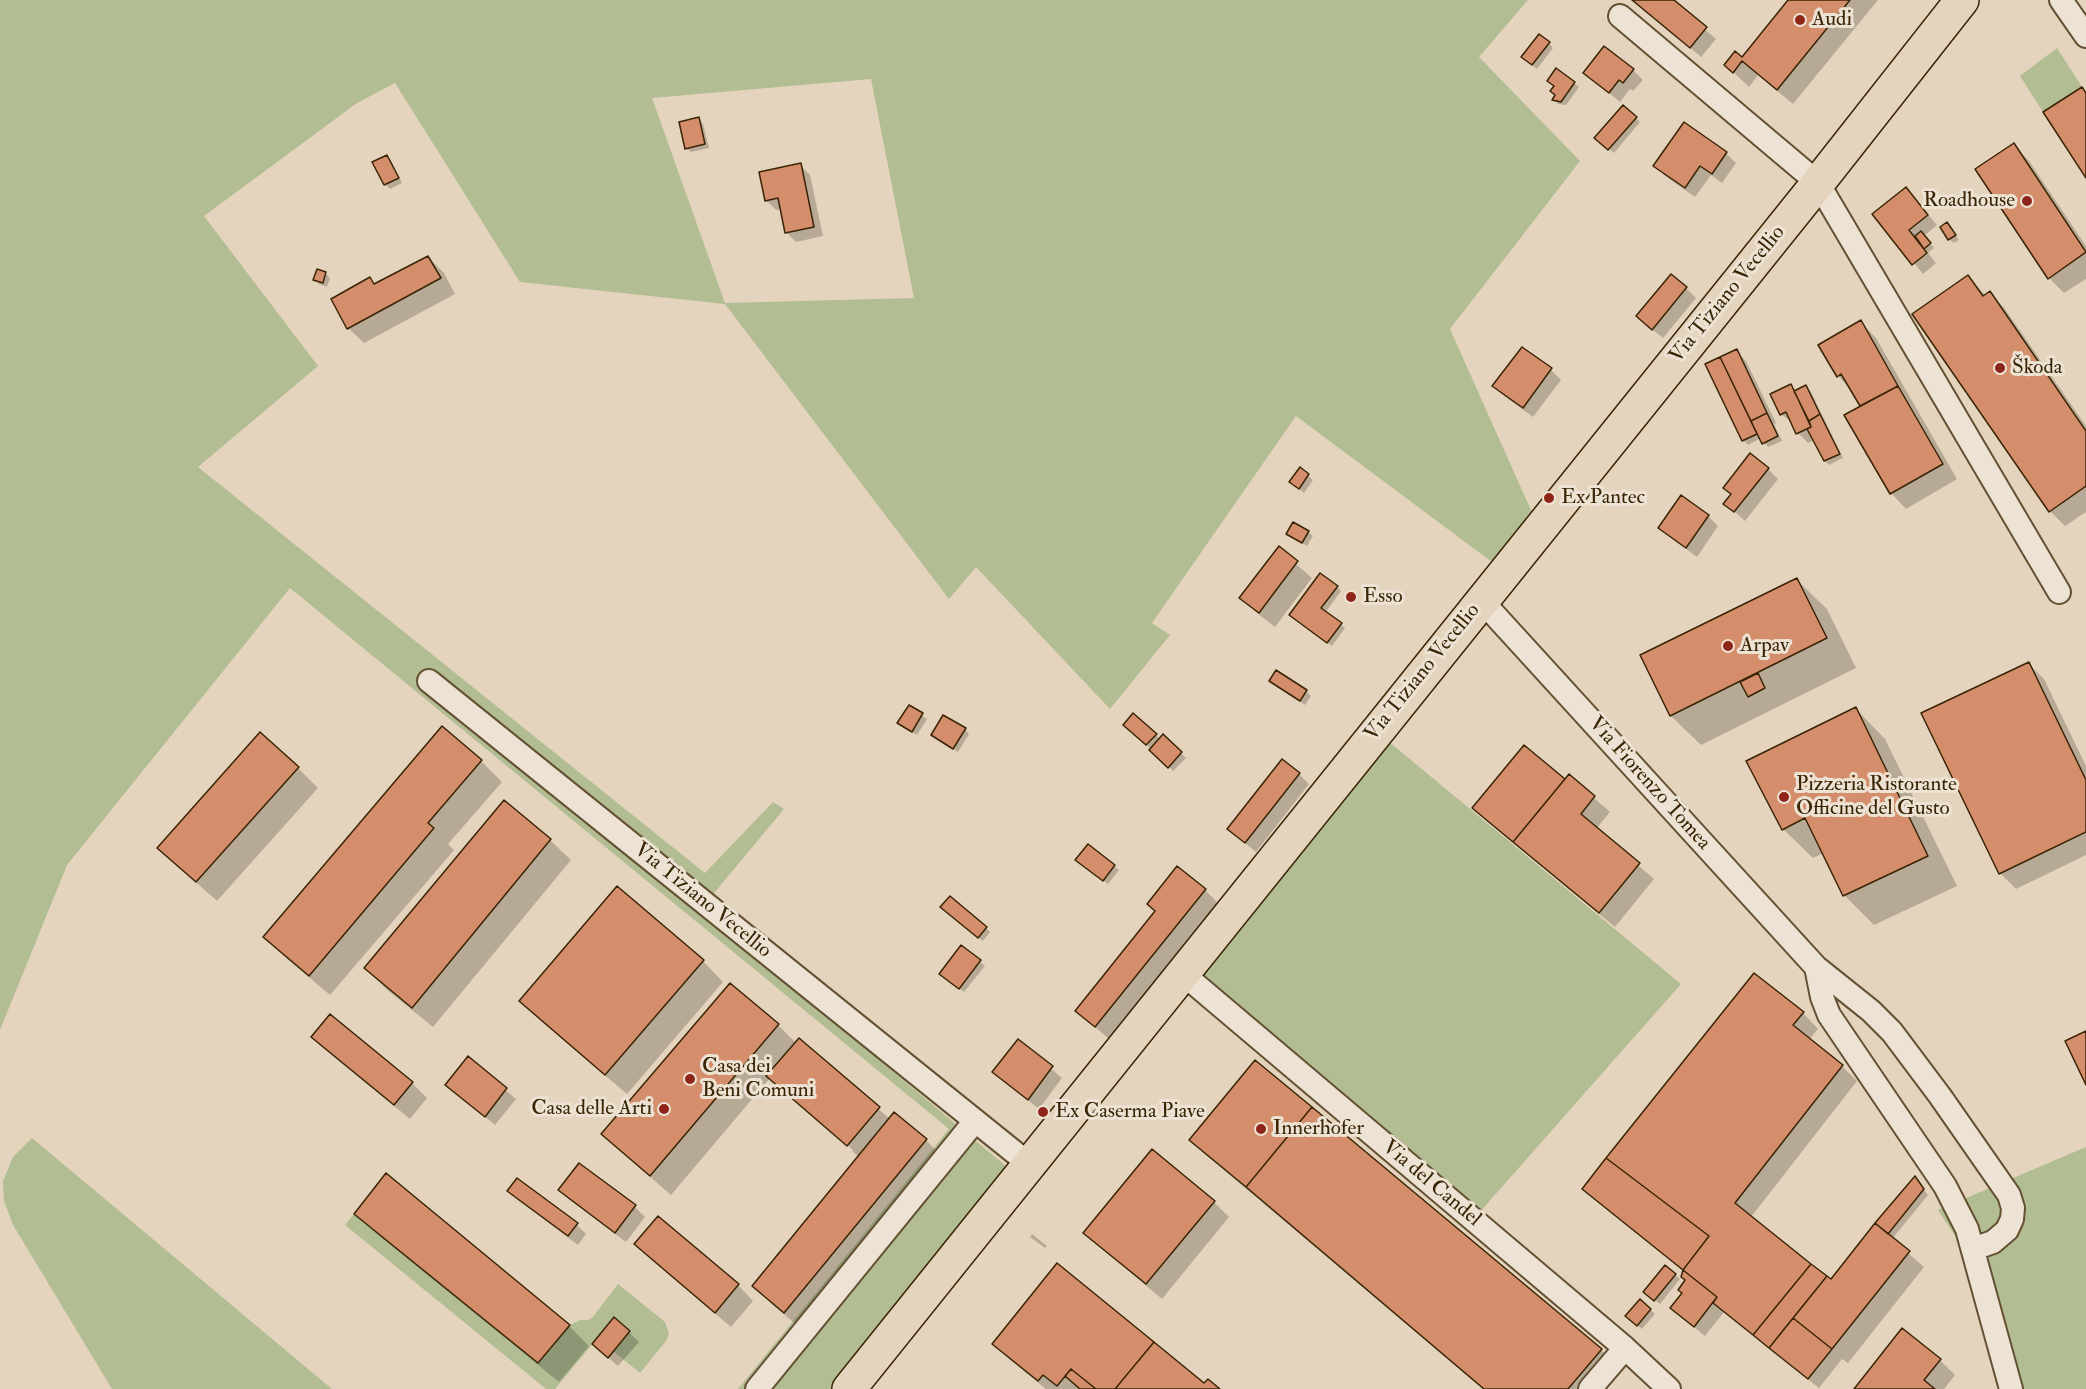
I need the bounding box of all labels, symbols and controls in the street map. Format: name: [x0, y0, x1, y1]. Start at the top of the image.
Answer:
place label: Audi: [1812, 7, 1852, 33]
marker: Audi: [1793, 13, 1807, 27]
place label: Roadhouse: [1923, 188, 2015, 214]
marker: Roadhouse: [2020, 194, 2034, 208]
street label: Via Tiziano Vecellio: [1665, 221, 1791, 369]
place label: Škoda: [2012, 355, 2062, 381]
marker: Škoda: [1993, 361, 2007, 375]
place label: Ex Pantec: [1561, 485, 1645, 511]
marker: Ex Pantec: [1542, 491, 1556, 505]
place label: Esso: [1363, 584, 1403, 610]
marker: Esso: [1344, 590, 1358, 604]
street label: Via Tiziano Vecellio: [1360, 599, 1486, 747]
place label: Arpav: [1740, 633, 1789, 659]
marker: Arpav: [1721, 639, 1735, 653]
street label: Via Fiorenzo Tomea: [1583, 712, 1715, 856]
place label: Pizzeria Ristorante Officine del Gusto: [1796, 772, 1957, 822]
marker: Pizzeria Ristorante Officine del Gusto: [1777, 790, 1791, 804]
street label: Via Tiziano Vecellio: [628, 838, 776, 964]
place label: Casa dei Beni Comuni: [702, 1054, 814, 1104]
marker: Casa dei Beni Comuni: [683, 1072, 697, 1086]
place label: Casa delle Arti: [531, 1096, 652, 1122]
place label: Ex Caserma Piave: [1055, 1099, 1205, 1125]
marker: Casa delle Arti: [657, 1102, 671, 1116]
marker: Ex Caserma Piave: [1036, 1105, 1050, 1119]
place label: Innerhofer: [1273, 1116, 1364, 1142]
marker: Innerhofer: [1254, 1122, 1268, 1136]
street label: Via del Candel: [1376, 1135, 1486, 1233]

